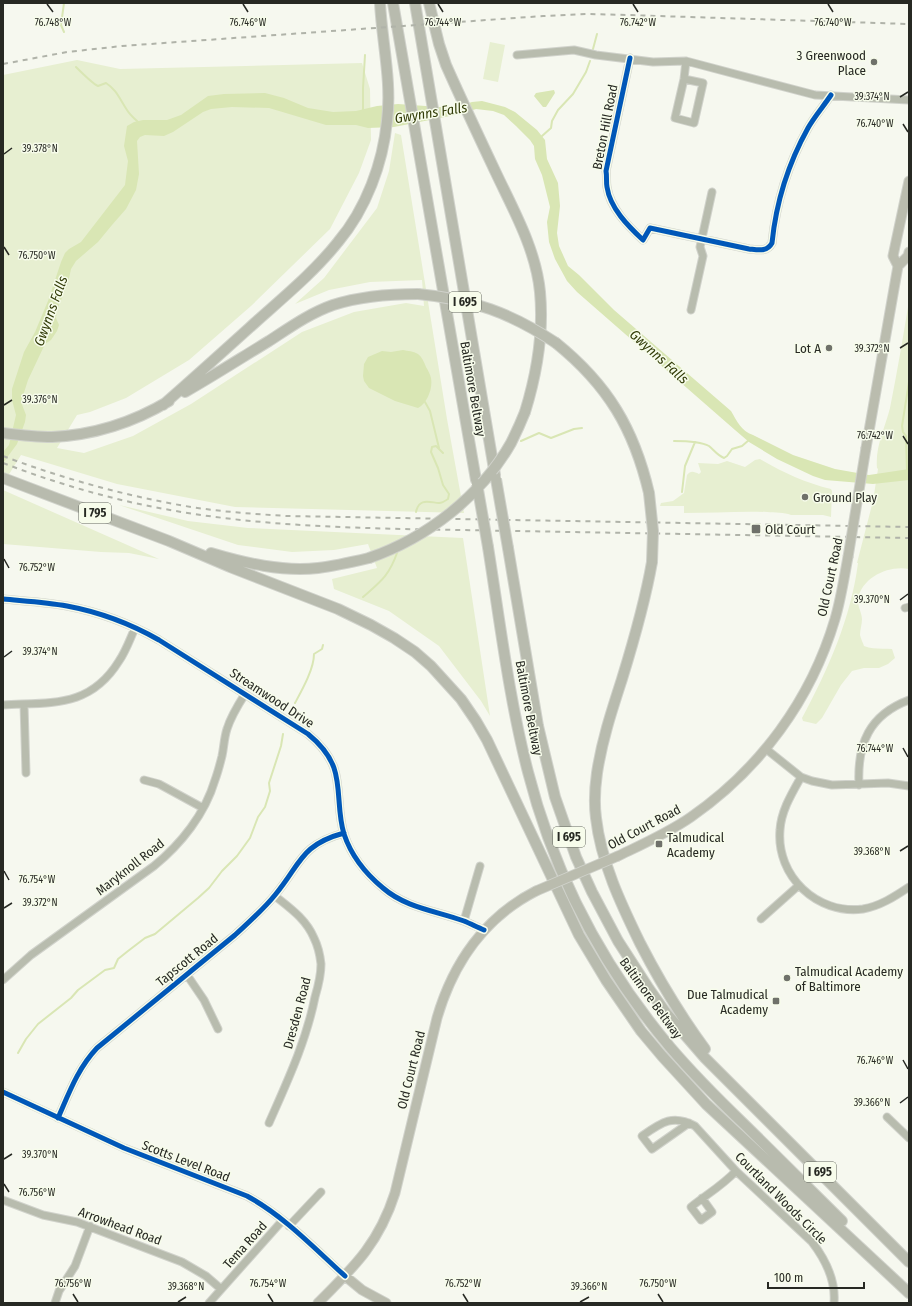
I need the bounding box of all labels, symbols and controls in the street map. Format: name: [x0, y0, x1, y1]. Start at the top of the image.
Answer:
text: 76.748°W: [35, 17, 72, 29]
text: 76.746°W: [230, 17, 267, 29]
text: 76.744°W: [425, 17, 462, 29]
text: 76.742°W: [620, 17, 656, 29]
text: 76.740°W: [815, 17, 852, 29]
place label: 3 Greenwood Place: [797, 48, 866, 78]
marker: 3 Greenwood Place: [869, 57, 879, 67]
street label: Breton Hill Road: [589, 83, 621, 171]
text: 39.374°N: [854, 91, 890, 103]
water label: Gwynns Falls: [394, 99, 469, 127]
text: 76.740°W: [857, 118, 894, 130]
text: 39.378°N: [22, 143, 58, 155]
text: 76.750°W: [19, 250, 56, 262]
water label: Gwynns Falls: [30, 274, 72, 348]
road number: I 695: [449, 292, 481, 312]
water label: Gwynns Falls: [626, 326, 692, 388]
street label: Baltimore Beltway: [457, 340, 489, 438]
place label: Lot A: [795, 341, 821, 356]
marker: Lot A: [824, 343, 834, 353]
text: 39.372°N: [854, 343, 890, 355]
text: 39.376°N: [22, 394, 58, 406]
text: 76.742°W: [857, 430, 893, 442]
place label: Ground Play: [813, 490, 877, 505]
marker: Ground Play: [800, 492, 810, 502]
road number: I 795: [79, 503, 111, 523]
place label: Old Court: [765, 522, 816, 537]
marker: Old Court: [750, 523, 762, 535]
street label: Old Court Road: [814, 536, 846, 618]
text: 76.752°W: [19, 562, 55, 574]
text: 39.370°N: [854, 594, 890, 606]
text: 39.374°N: [22, 646, 58, 658]
street label: Baltimore Beltway: [512, 659, 546, 757]
street label: Streamwood Drive: [227, 665, 317, 731]
text: 76.744°W: [857, 743, 894, 755]
street label: Old Court Road: [605, 802, 683, 852]
road number: I 695: [553, 827, 585, 847]
place label: Talmudical Academy: [667, 830, 725, 860]
street label: Maryknoll Road: [93, 836, 167, 898]
marker: Talmudical Academy: [654, 839, 664, 849]
text: 39.368°N: [854, 846, 890, 858]
text: 76.754°W: [19, 874, 56, 886]
text: 39.372°N: [22, 897, 58, 909]
street label: Tapscott Road: [153, 931, 221, 989]
street label: Baltimore Beltway: [617, 955, 685, 1042]
place label: Talmudical Academy of Baltimore: [795, 964, 903, 994]
marker: Talmudical Academy of Baltimore: [782, 973, 792, 983]
street label: Dresden Road: [280, 975, 314, 1051]
place label: Due Talmudical Academy: [687, 987, 769, 1017]
marker: Due Talmudical Academy: [771, 996, 781, 1006]
street label: Old Court Road: [394, 1029, 428, 1111]
text: 76.746°W: [857, 1055, 894, 1067]
text: 39.366°N: [854, 1097, 890, 1109]
street label: Scotts Level Road: [140, 1137, 232, 1185]
text: 39.370°N: [22, 1149, 58, 1161]
street label: Courtland Woods Circle: [732, 1149, 830, 1247]
road number: I 695: [804, 1162, 836, 1182]
text: 76.756°W: [19, 1187, 56, 1199]
street label: Arrowhead Road: [76, 1204, 164, 1248]
street label: Tema Road: [220, 1218, 270, 1272]
scale bar: [768, 1264, 864, 1290]
text: 100 m: [774, 1271, 803, 1285]
text: 76.756°W: [55, 1278, 92, 1290]
text: 76.754°W: [250, 1278, 287, 1290]
text: 76.752°W: [445, 1278, 481, 1290]
text: 76.750°W: [640, 1278, 677, 1290]
text: 39.368°N: [168, 1281, 204, 1293]
text: 39.366°N: [571, 1281, 607, 1293]

